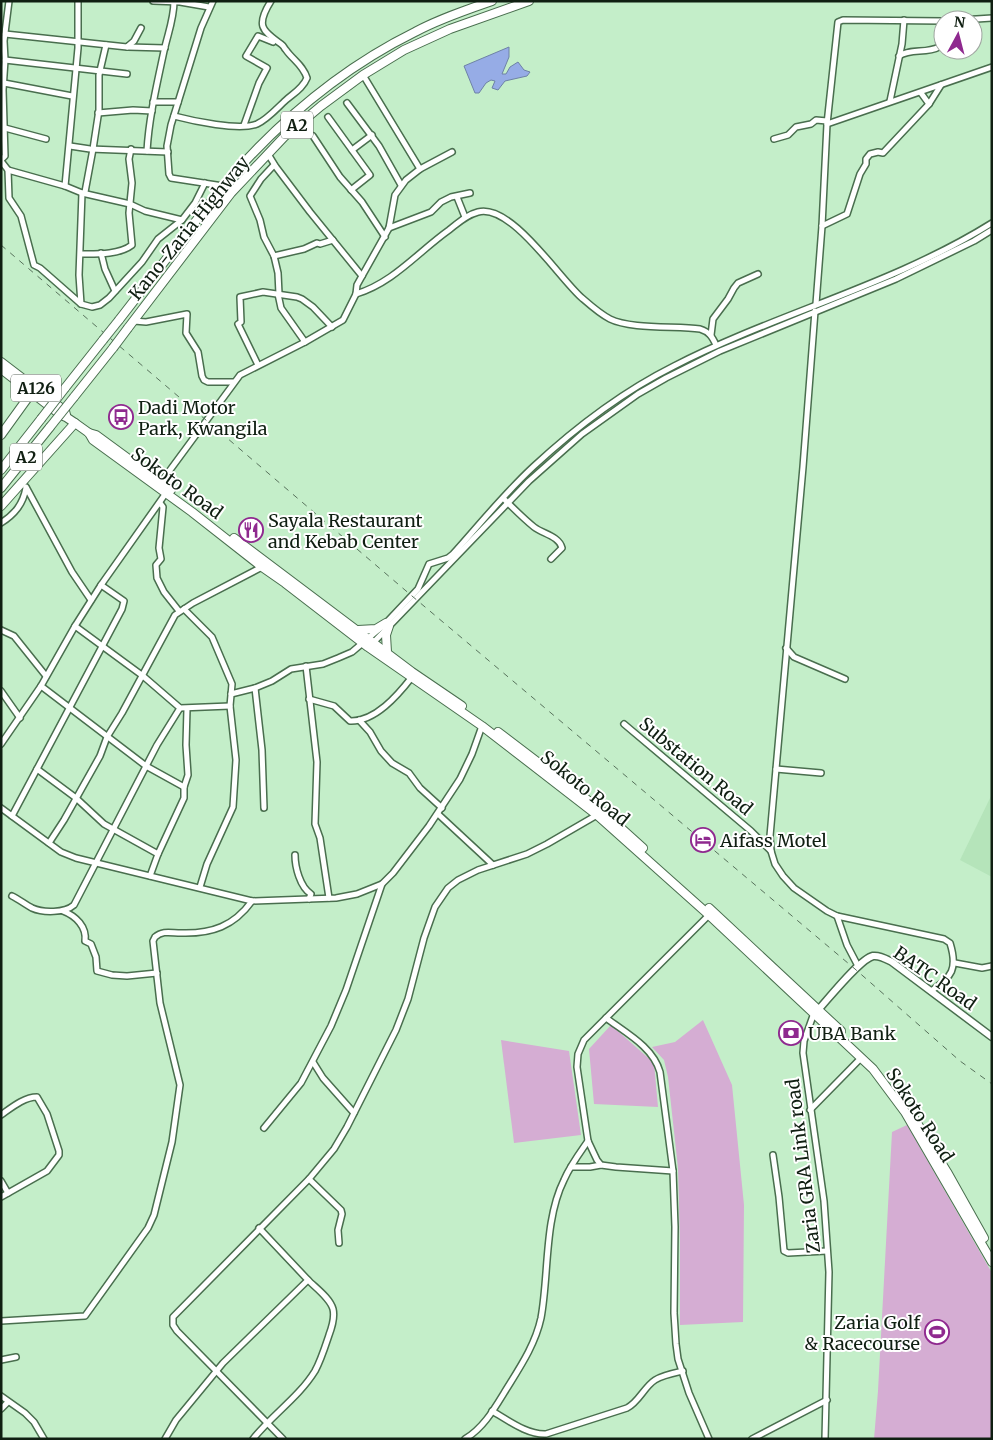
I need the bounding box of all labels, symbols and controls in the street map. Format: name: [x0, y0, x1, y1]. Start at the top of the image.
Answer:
north arrow: [933, 10, 983, 60]
text: N: [953, 12, 966, 32]
road number: A2: [281, 112, 313, 138]
street label: Kano-Zaria Highway: [124, 151, 255, 305]
road number: A126: [11, 374, 61, 402]
place label: Dadi Motor Park, Kwangila: [138, 396, 268, 440]
bus stop icon: Dadi Motor Park, Kwangila: [108, 404, 134, 430]
street label: Sokoto Road: [127, 442, 227, 524]
road number: A2: [10, 444, 42, 471]
place label: Sayala Restaurant and Kebab Center: [268, 509, 423, 553]
restaurant icon: Sayala Restaurant and Kebab Center: [238, 517, 264, 543]
street label: Substation Road: [635, 712, 758, 820]
street label: Sokoto Road: [536, 745, 634, 831]
hotel icon: Aifass Motel: [690, 827, 716, 853]
place label: Aifass Motel: [719, 829, 827, 852]
street label: BATC Road: [889, 941, 981, 1015]
bank icon: UBA Bank: [778, 1020, 804, 1046]
place label: UBA Bank: [808, 1022, 896, 1045]
street label: Sokoto Road: [881, 1064, 959, 1167]
street label: Zaria GRA Link road: [781, 1077, 825, 1255]
place label: Zaria Golf & Racecourse: [804, 1311, 921, 1355]
sports icon: Zaria Golf & Racecourse: [924, 1319, 950, 1345]

